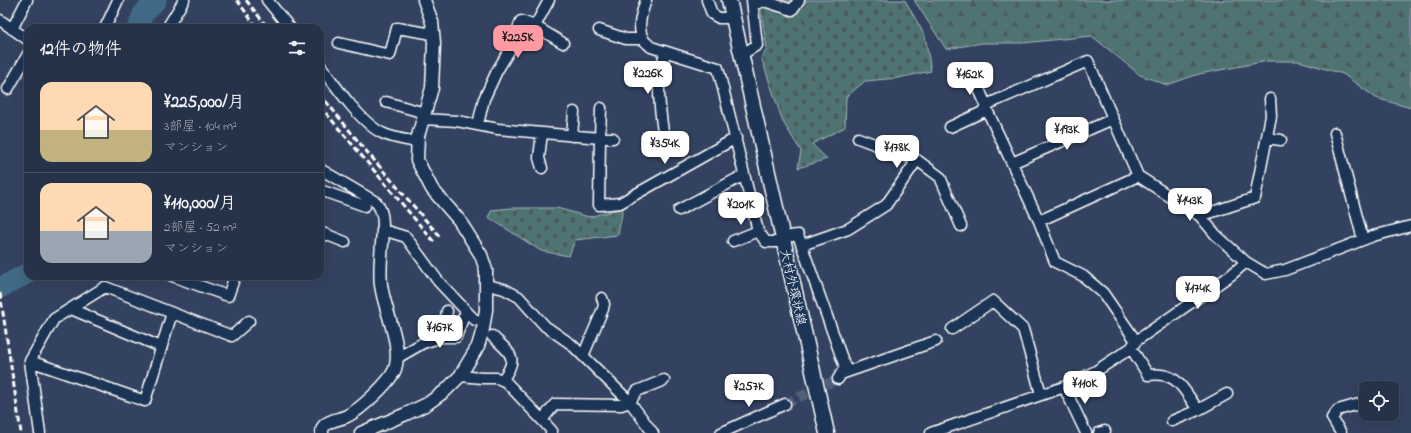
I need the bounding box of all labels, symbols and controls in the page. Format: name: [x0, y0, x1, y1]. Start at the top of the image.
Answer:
pin: ¥225K: [490, 25, 546, 59]
text: ¥225K: [502, 28, 534, 47]
text: 12件の物件: [40, 37, 122, 62]
icon: filters: [286, 37, 308, 59]
pin: ¥226K: [620, 61, 676, 95]
pin: ¥162K: [942, 62, 998, 96]
text: ¥226K: [633, 64, 663, 83]
text: ¥162K: [956, 65, 984, 84]
text: ¥225,000/月: [164, 90, 244, 115]
icon: home: [72, 98, 120, 146]
text: 3部屋 · 104 m²: [164, 117, 237, 136]
pin: ¥193K: [1039, 117, 1095, 151]
text: ¥193K: [1055, 120, 1079, 139]
pin: ¥354K: [637, 131, 693, 165]
text: ¥354K: [650, 134, 680, 153]
pin: ¥178K: [869, 135, 925, 169]
text: マンション: [164, 138, 228, 157]
text: ¥178K: [884, 138, 910, 157]
pin: ¥143K: [1162, 188, 1218, 222]
text: ¥110,000/月: [164, 191, 236, 216]
text: ¥143K: [1177, 191, 1203, 210]
pin: ¥201K: [713, 192, 769, 226]
text: ¥201K: [727, 195, 755, 214]
icon: home: [72, 199, 120, 247]
text: 2部屋 · 52 m²: [164, 218, 237, 237]
text: マンション: [164, 239, 228, 258]
street label: 大村外環状線: [775, 247, 811, 328]
pin: ¥174K: [1170, 276, 1226, 310]
text: ¥174K: [1185, 279, 1211, 298]
pin: ¥167K: [412, 315, 468, 349]
text: ¥167K: [427, 318, 453, 337]
pin: ¥110K: [1057, 371, 1113, 405]
pin: ¥257K: [721, 374, 777, 408]
text: ¥110K: [1072, 374, 1098, 393]
text: ¥257K: [734, 377, 764, 396]
map controls: [1359, 381, 1399, 421]
button: locate: [1359, 381, 1399, 421]

